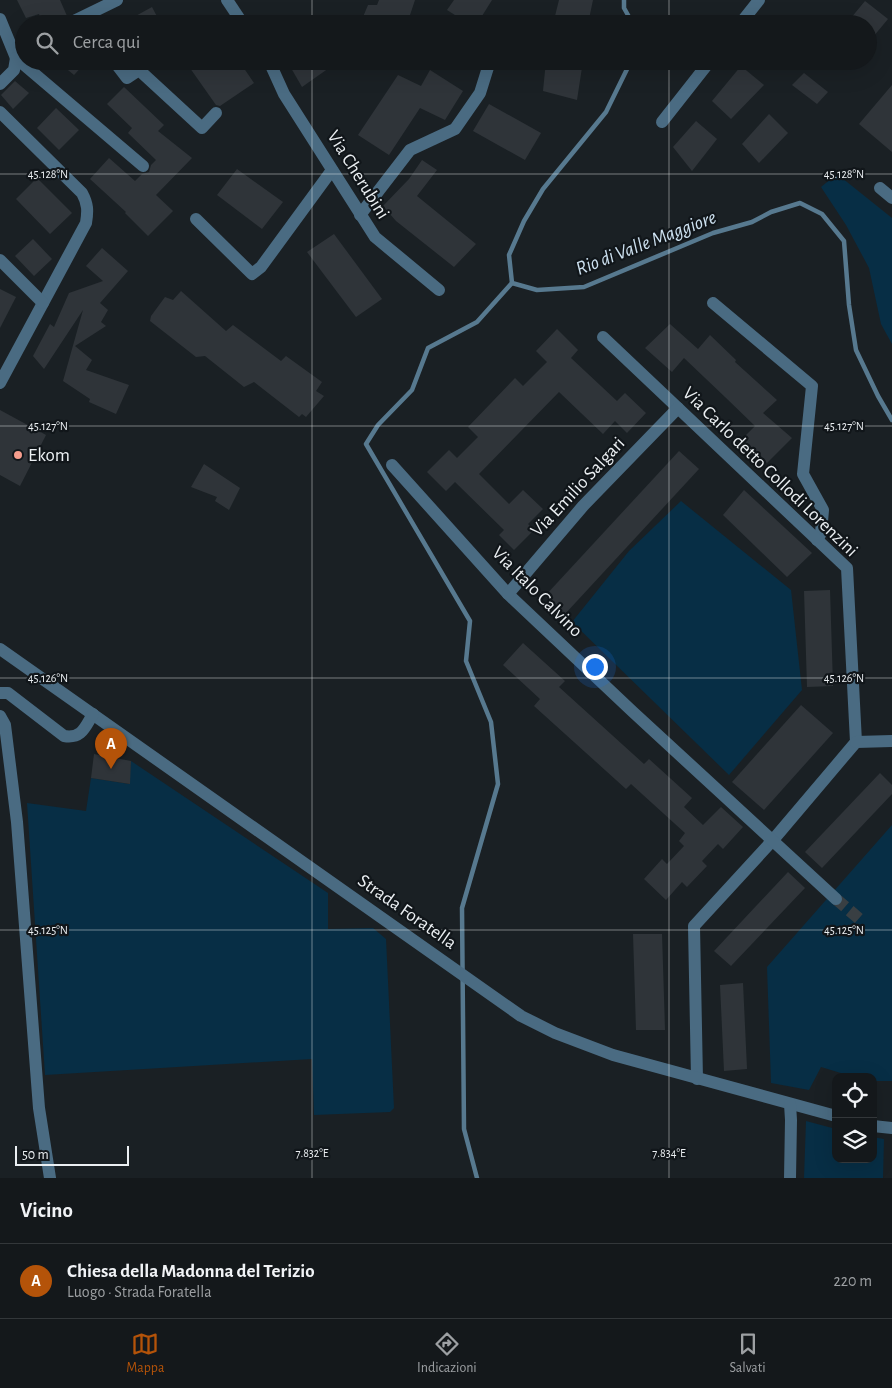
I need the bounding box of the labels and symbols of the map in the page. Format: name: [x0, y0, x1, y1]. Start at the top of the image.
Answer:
street label: Via Cherubini: [323, 127, 393, 223]
text: 45.128°N: [28, 168, 68, 180]
text: 45.128°N: [824, 168, 864, 180]
water label: Rio di Valle Maggiore: [573, 207, 719, 279]
street label: Via Carlo detto Collodi Lorenzini: [679, 383, 861, 561]
text: 45.127°N: [28, 420, 68, 432]
text: 45.127°N: [824, 420, 864, 432]
street label: Via Emilio Salgari: [527, 434, 629, 540]
place label: Ekom: [28, 446, 70, 465]
marker: Ekom: [12, 449, 24, 461]
street label: Via Italo Calvino: [488, 543, 586, 641]
your location: [582, 654, 608, 680]
text: 45.126°N: [28, 672, 68, 684]
text: 45.126°N: [824, 672, 864, 684]
pin: A: [95, 728, 127, 769]
street label: Strada Foratella: [354, 871, 460, 953]
text: 45.125°N: [28, 924, 68, 936]
text: 45.125°N: [824, 924, 864, 936]
scale bar: [15, 1143, 129, 1166]
text: 7.832°E: [295, 1147, 329, 1159]
text: 7.834°E: [652, 1147, 686, 1159]

